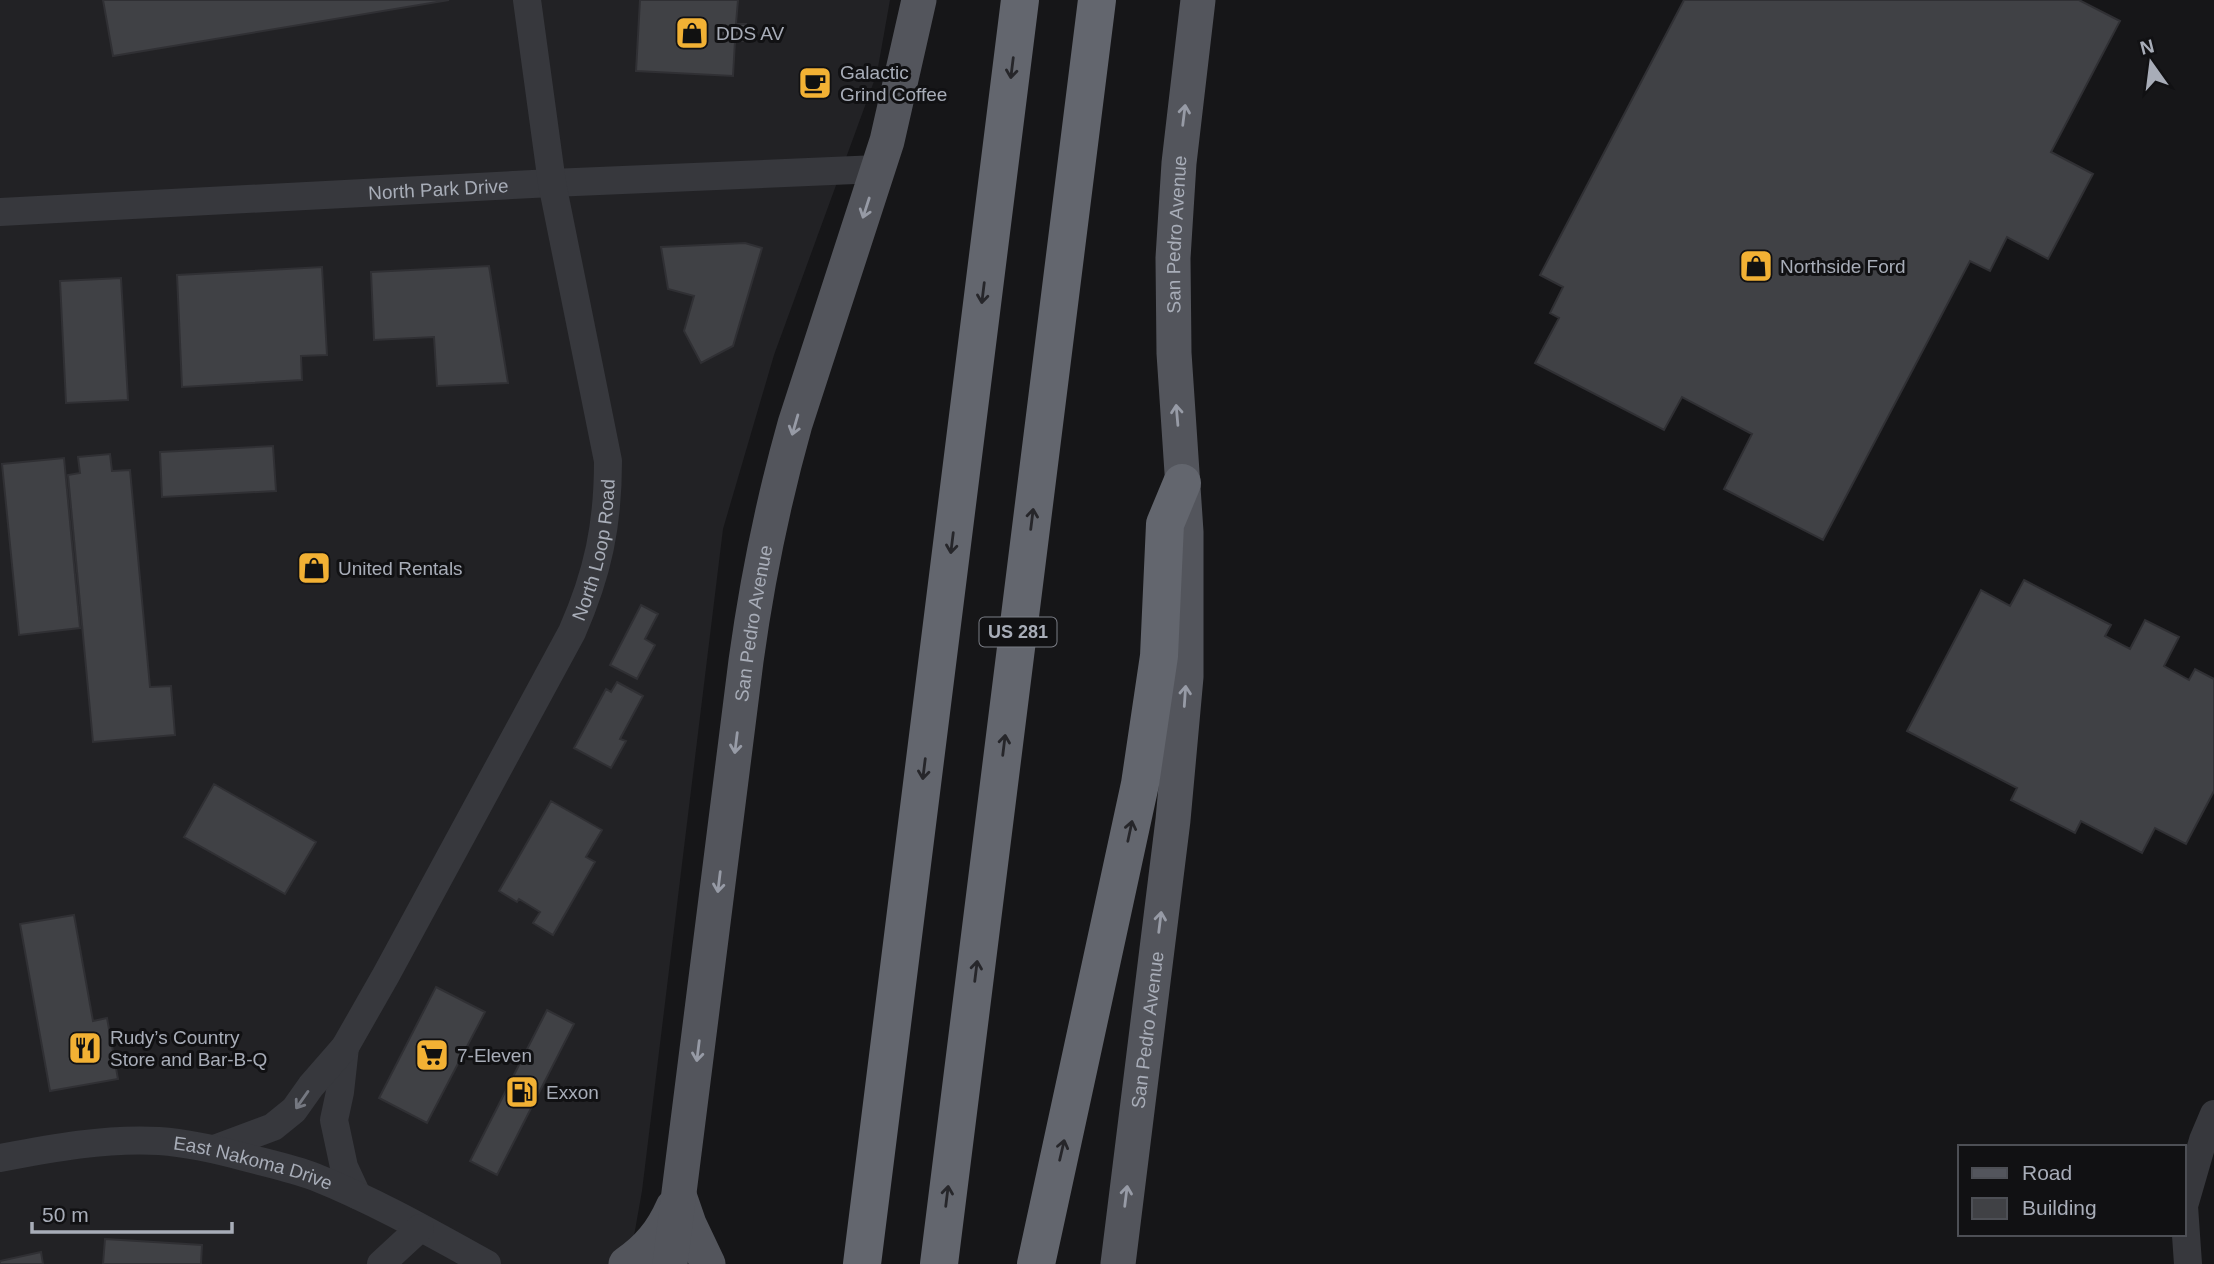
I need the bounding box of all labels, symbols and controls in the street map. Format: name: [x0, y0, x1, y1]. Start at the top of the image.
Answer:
shop icon: DDS AV: [673, 14, 711, 52]
place label: DDS AV: [716, 23, 785, 44]
north arrow: [2116, 28, 2186, 98]
text: N: [2138, 35, 2156, 59]
one-way arrow: [1005, 56, 1018, 79]
place label: Galactic Grind Coffee: [840, 62, 947, 105]
cafe icon: Galactic Grind Coffee: [796, 64, 834, 102]
one-way arrow: [1178, 104, 1191, 126]
street label: San Pedro Avenue: [1162, 154, 1190, 314]
street label: North Park Drive: [368, 175, 509, 203]
one-way arrow: [858, 197, 871, 219]
shop icon: Northside Ford: [1737, 247, 1775, 285]
place label: Northside Ford: [1780, 256, 1906, 277]
one-way arrow: [977, 282, 990, 304]
one-way arrow: [1170, 404, 1183, 427]
one-way arrow: [788, 413, 801, 435]
street label: North Loop Road: [568, 478, 618, 623]
one-way arrow: [1026, 508, 1039, 531]
one-way arrow: [946, 532, 959, 554]
street label: San Pedro Avenue: [730, 543, 776, 703]
shop icon: United Rentals: [295, 549, 333, 587]
place label: United Rentals: [338, 558, 463, 579]
road number: US 281: [979, 618, 1056, 646]
one-way arrow: [1179, 685, 1192, 708]
one-way arrow: [730, 731, 743, 754]
one-way arrow: [997, 734, 1010, 757]
one-way arrow: [917, 757, 930, 780]
one-way arrow: [1124, 820, 1138, 843]
one-way arrow: [712, 870, 725, 893]
one-way arrow: [1154, 911, 1167, 934]
street label: San Pedro Avenue: [1127, 950, 1167, 1110]
one-way arrow: [969, 960, 982, 982]
place label: Rudy’s Country Store and Bar-B-Q: [110, 1027, 267, 1070]
restaurant icon: Rudy’s Country Store and Bar-B-Q: [66, 1029, 104, 1067]
supermarket icon: 7-Eleven: [413, 1036, 451, 1074]
one-way arrow: [691, 1039, 704, 1062]
place label: 7-Eleven: [457, 1045, 532, 1066]
fuel station icon: Exxon: [503, 1073, 541, 1111]
place label: Exxon: [546, 1082, 599, 1103]
one-way arrow: [294, 1090, 309, 1109]
street label: East Nakoma Drive: [172, 1132, 336, 1194]
one-way arrow: [1055, 1139, 1069, 1162]
legend: [1958, 1145, 2186, 1236]
text: Road: [2022, 1161, 2072, 1184]
one-way arrow: [941, 1185, 954, 1208]
one-way arrow: [1120, 1185, 1133, 1208]
scale bar: [32, 1190, 231, 1234]
text: Building: [2022, 1196, 2097, 1219]
text: 50 m: [42, 1203, 89, 1226]

